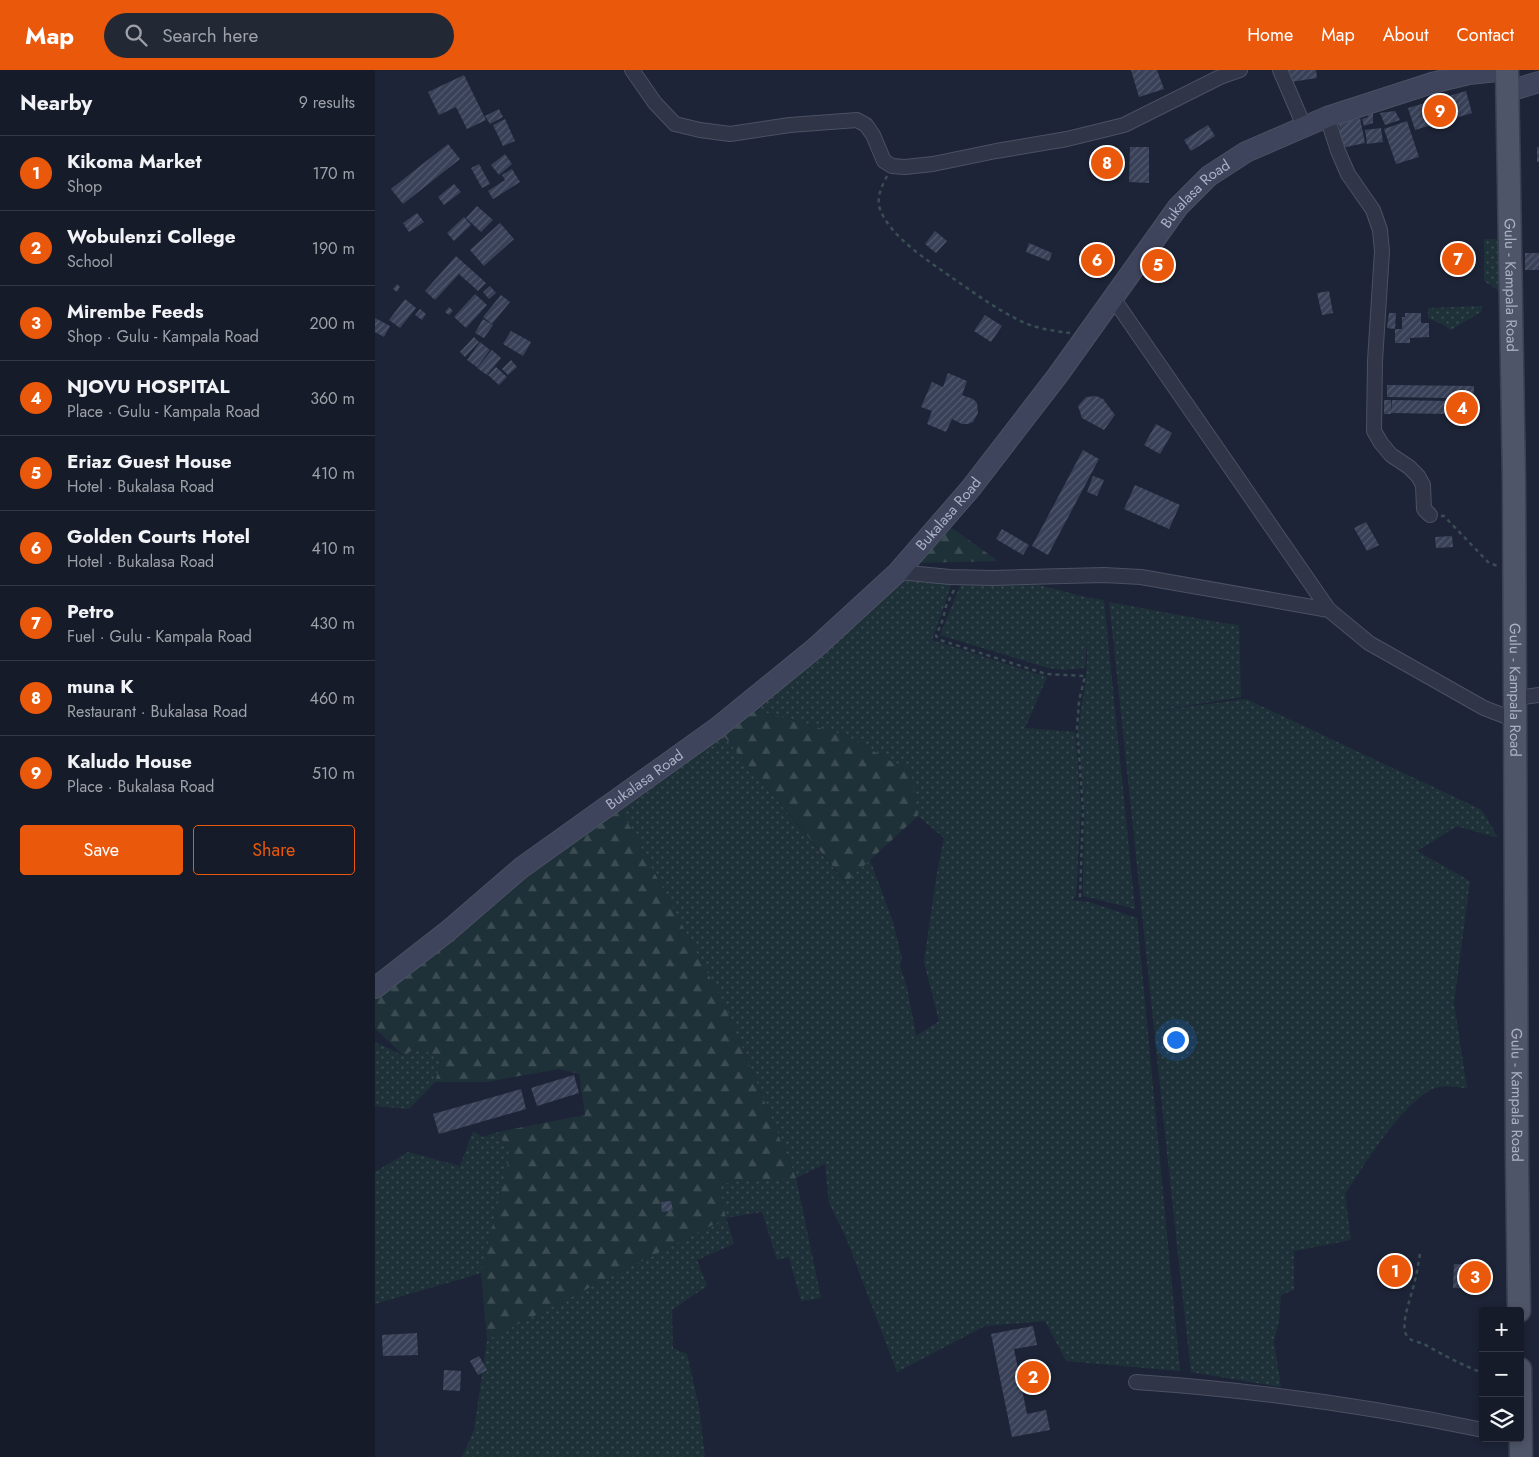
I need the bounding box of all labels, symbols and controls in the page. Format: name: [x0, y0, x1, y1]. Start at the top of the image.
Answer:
search box: [104, 13, 454, 58]
text: Map: [25, 18, 74, 53]
icon: search: [122, 21, 150, 49]
text: Search here: [162, 22, 258, 49]
text: Home: [1247, 22, 1293, 48]
text: Map: [1321, 22, 1355, 48]
text: About: [1383, 22, 1428, 48]
text: Contact: [1456, 22, 1514, 48]
text: Nearby: [20, 88, 92, 118]
text: 9 results: [299, 91, 355, 114]
pin: 9: [1424, 92, 1456, 130]
pin: 8: [1091, 144, 1123, 182]
text: Kikoma Market: [67, 148, 202, 175]
street label: Bukalasa Road: [1155, 154, 1235, 233]
text: 1: [32, 162, 40, 185]
text: 170 m: [313, 162, 355, 185]
text: Shop: [67, 175, 102, 198]
street label: Gulu - Kampala Road: [1499, 218, 1523, 352]
text: Wobulenzi College: [67, 223, 236, 250]
text: 2: [31, 237, 41, 260]
text: 190 m: [312, 237, 355, 260]
pin: 7: [1442, 240, 1474, 278]
pin: 6: [1081, 241, 1113, 279]
pin: 5: [1142, 246, 1174, 284]
text: School: [67, 250, 113, 273]
text: Mirembe Feeds: [67, 298, 204, 325]
text: 3: [31, 312, 41, 335]
text: 200 m: [309, 312, 355, 335]
text: Shop · Gulu - Kampala Road: [67, 325, 259, 348]
text: NJOVU HOSPITAL: [67, 373, 229, 400]
text: 4: [30, 387, 42, 410]
text: 360 m: [310, 387, 355, 410]
pin: 4: [1446, 389, 1478, 427]
text: Place · Gulu - Kampala Road: [67, 400, 260, 423]
text: Eriaz Guest House: [67, 448, 232, 475]
text: 5: [31, 462, 41, 485]
text: 410 m: [312, 462, 355, 485]
street label: Bukalasa Road: [910, 472, 987, 555]
text: Hotel · Bukalasa Road: [67, 475, 214, 498]
text: Golden Courts Hotel: [67, 523, 250, 550]
text: 6: [31, 537, 41, 560]
text: 410 m: [312, 537, 355, 560]
text: Hotel · Bukalasa Road: [67, 550, 214, 573]
text: Petro: [67, 598, 114, 625]
text: 7: [31, 612, 41, 635]
text: 430 m: [310, 612, 355, 635]
street label: Gulu - Kampala Road: [1504, 623, 1526, 757]
text: Fuel · Gulu - Kampala Road: [67, 625, 252, 648]
text: muna K: [67, 673, 134, 700]
text: 8: [31, 687, 41, 710]
text: 460 m: [310, 687, 355, 710]
text: Restaurant · Bukalasa Road: [67, 700, 247, 723]
street label: Bukalasa Road: [601, 744, 688, 815]
text: Kaludo House: [67, 748, 192, 775]
text: 9: [31, 762, 41, 785]
text: 510 m: [312, 762, 355, 785]
text: Place · Bukalasa Road: [67, 775, 214, 798]
button: Save: [20, 825, 183, 875]
button: Share: [193, 825, 355, 875]
your location: [1163, 1027, 1189, 1053]
street label: Gulu - Kampala Road: [1505, 1028, 1528, 1162]
pin: 1: [1379, 1252, 1411, 1290]
pin: 3: [1459, 1258, 1491, 1296]
map controls: [1479, 1307, 1524, 1442]
button: +: [1479, 1307, 1524, 1352]
button: −: [1479, 1352, 1524, 1397]
pin: 2: [1017, 1358, 1049, 1396]
button: layers: [1479, 1397, 1524, 1442]

